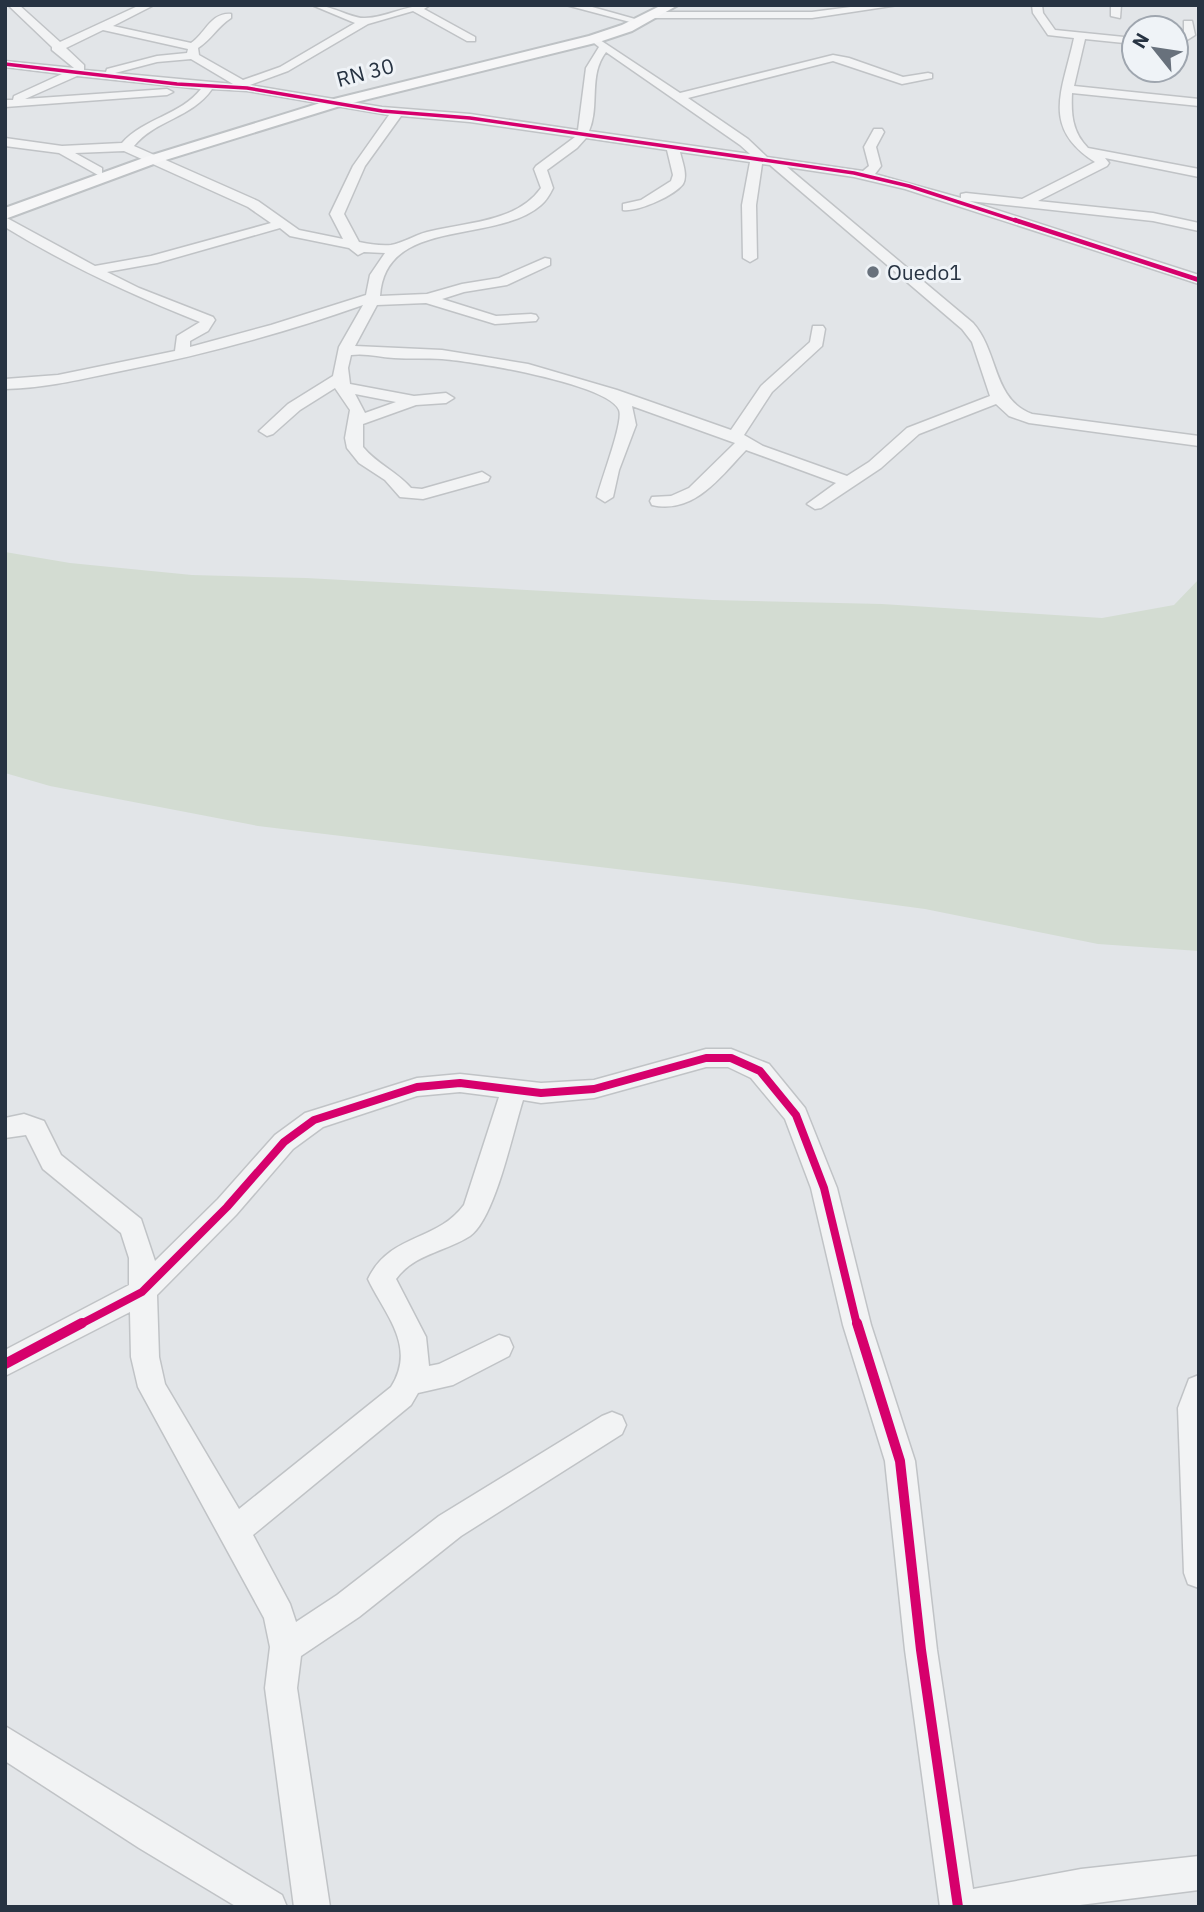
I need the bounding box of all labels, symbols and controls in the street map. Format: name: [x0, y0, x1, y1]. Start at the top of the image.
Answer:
north arrow: [1120, 14, 1190, 84]
text: N: [1126, 29, 1154, 52]
street label: RN 30: [333, 51, 397, 93]
place label: Ouedo1: [887, 258, 962, 286]
marker: Ouedo1: [865, 264, 881, 280]

